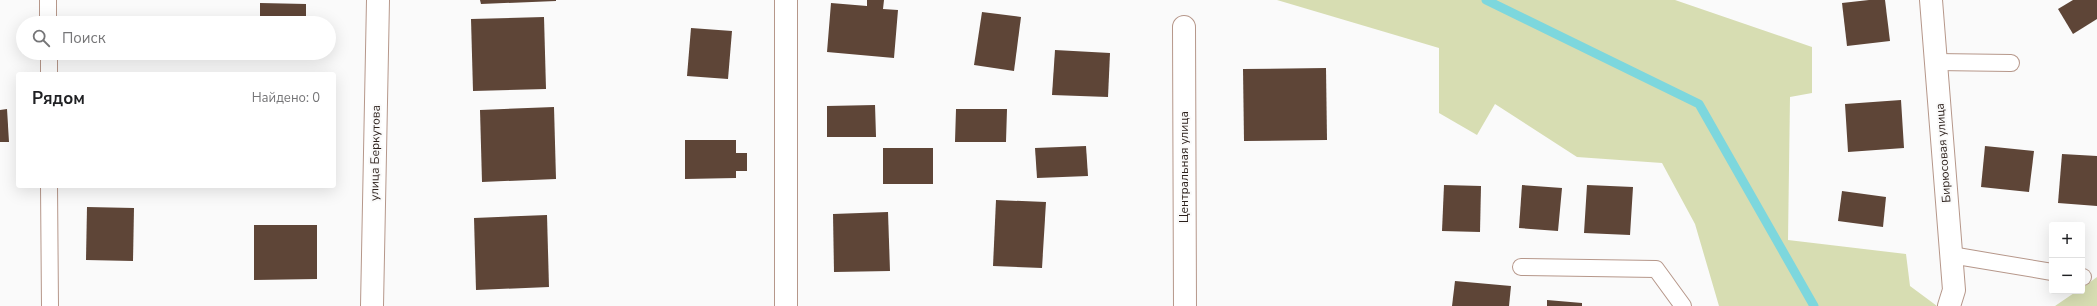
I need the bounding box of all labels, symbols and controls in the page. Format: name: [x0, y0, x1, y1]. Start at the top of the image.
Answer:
search box: [16, 16, 336, 60]
icon: search: [30, 27, 52, 49]
text: Поиск: [62, 28, 106, 48]
text: Рядом: [32, 87, 85, 110]
text: Найдено: 0: [252, 89, 320, 107]
street label: Бирюсовая улица: [1932, 103, 1954, 203]
street label: улица Беркутова: [366, 105, 384, 201]
street label: Центральная улица: [1176, 111, 1192, 223]
map controls: [2049, 222, 2085, 294]
button: +: [2049, 222, 2085, 258]
button: −: [2049, 258, 2085, 294]

